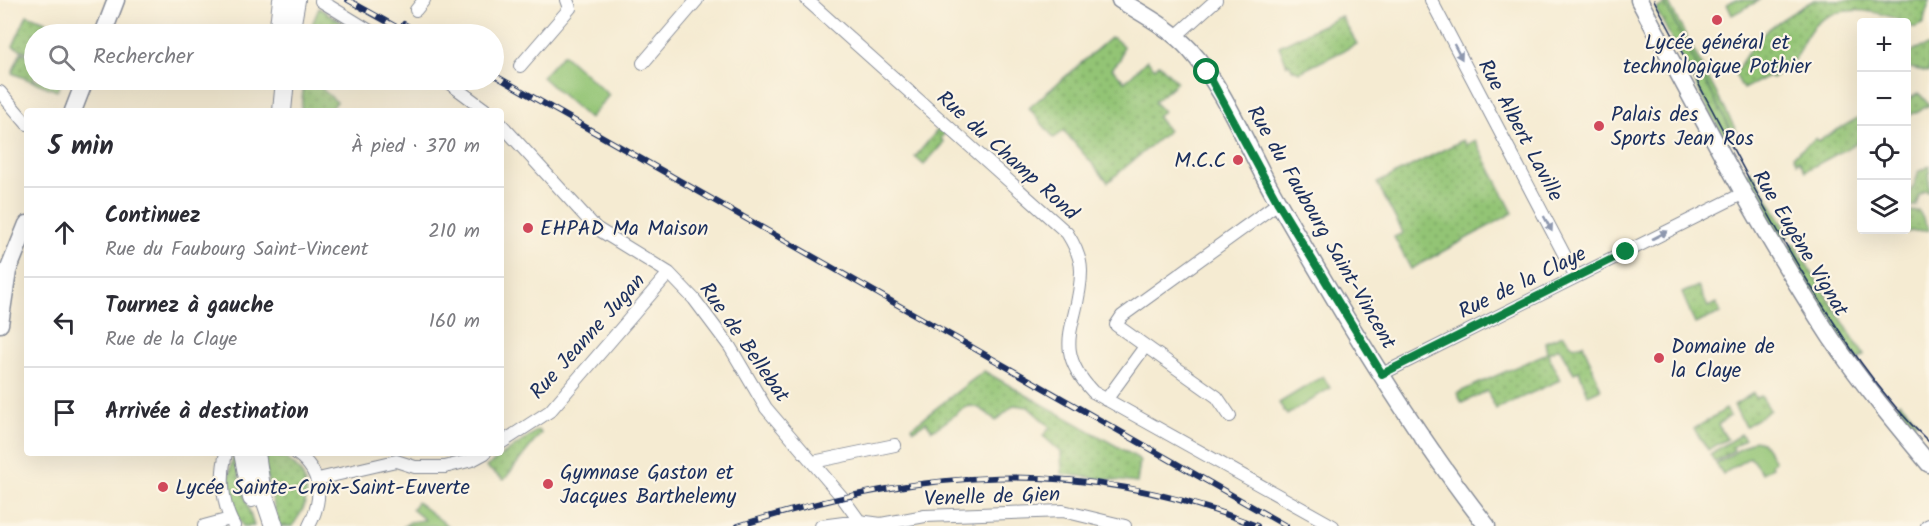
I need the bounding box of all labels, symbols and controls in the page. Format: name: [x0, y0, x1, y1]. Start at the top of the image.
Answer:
marker: Lycée général et technologique Pothier: [1710, 13, 1724, 27]
map controls: [1857, 18, 1911, 234]
button: +: [1857, 18, 1911, 72]
search box: [24, 24, 504, 90]
place label: Lycée général et technologique Pothier: [1623, 27, 1812, 84]
text: Rechercher: [93, 40, 193, 75]
icon: search: [45, 41, 78, 74]
one-way arrow: [1453, 44, 1463, 61]
street label: Rue Albert Laville: [1468, 54, 1571, 208]
route start: [1193, 58, 1219, 84]
button: −: [1857, 72, 1911, 126]
street label: Rue du Champ Rond: [928, 83, 1086, 229]
place label: Palais des Sports Jean Ros: [1611, 99, 1754, 156]
street label: Rue du Faubourg Saint-Vincent: [1237, 100, 1405, 357]
marker: Palais des Sports Jean Ros: [1592, 119, 1606, 133]
text: 5 min: [48, 126, 114, 168]
button: locate: [1857, 126, 1911, 180]
text: À pied · 370 m: [351, 131, 480, 163]
place label: M.C.C: [1174, 145, 1226, 178]
marker: M.C.C: [1231, 153, 1245, 167]
street label: Rue Eugène Vignat: [1743, 164, 1857, 324]
button: layers: [1857, 180, 1911, 234]
text: Continuez: [105, 199, 201, 234]
place label: EHPAD Ma Maison: [540, 213, 708, 246]
icon: ahead: [48, 216, 81, 249]
text: 210 m: [428, 216, 480, 248]
one-way arrow: [1544, 216, 1553, 233]
marker: EHPAD Ma Maison: [521, 221, 535, 235]
one-way arrow: [1651, 231, 1668, 240]
text: Rue du Faubourg Saint-Vincent: [105, 234, 368, 266]
street label: Rue de la Claye: [1453, 238, 1593, 329]
route end: [1612, 238, 1638, 264]
street label: Rue Jeanne Jugan: [522, 266, 654, 408]
street label: Rue de Bellebat: [690, 276, 798, 410]
text: Tournez à gauche: [105, 289, 274, 324]
icon: left: [48, 306, 81, 339]
text: 160 m: [429, 306, 480, 338]
text: Rue de la Claye: [105, 324, 237, 356]
place label: Domaine de la Claye: [1671, 331, 1775, 388]
marker: Domaine de la Claye: [1652, 351, 1666, 365]
text: Arrivée à destination: [105, 395, 309, 430]
icon: arrive: [48, 396, 81, 429]
place label: Gymnase Gaston et Jacques Barthelemy: [560, 457, 736, 514]
place label: Lycée Sainte-Croix-Saint-Euverte: [175, 472, 471, 505]
marker: Gymnase Gaston et Jacques Barthelemy: [541, 477, 555, 491]
street label: Venelle de Gien: [923, 479, 1061, 516]
marker: Lycée Sainte-Croix-Saint-Euverte: [156, 480, 170, 494]

